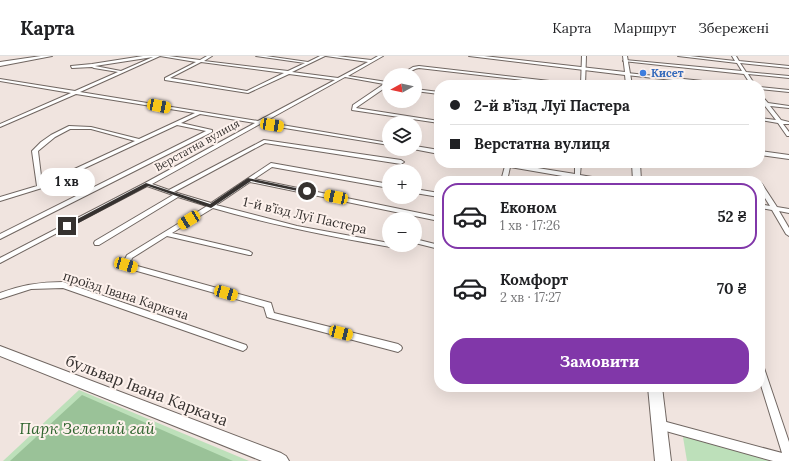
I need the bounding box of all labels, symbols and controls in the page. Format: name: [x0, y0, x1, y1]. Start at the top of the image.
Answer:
text: Карта: [20, 16, 75, 40]
text: Карта: [552, 19, 592, 37]
text: Маршрут: [614, 19, 676, 37]
text: Збережені: [698, 19, 769, 37]
place label: Кисет: [651, 66, 684, 80]
north arrow: [382, 68, 422, 108]
map controls: [382, 68, 422, 252]
marker: Кисет: [638, 68, 648, 78]
text: 2-й в’їзд Луї Пастера: [474, 96, 630, 115]
car: [146, 98, 172, 114]
street label: Верстатна вулиця: [152, 116, 242, 174]
button: layers: [382, 116, 422, 156]
car: [259, 117, 285, 133]
text: Верстатна вулиця: [474, 134, 610, 153]
button: +: [382, 164, 422, 204]
callout: 1 хв: [39, 168, 95, 196]
text: 1 хв: [55, 173, 79, 190]
route start: [298, 182, 316, 200]
car: [323, 189, 349, 205]
street label: 1-й в’їзд Луї Пастера: [241, 193, 369, 238]
icon: car: [452, 198, 488, 234]
text: Економ: [500, 198, 557, 217]
text: 52 ₴: [717, 207, 747, 226]
car: [176, 209, 202, 231]
button: −: [382, 212, 422, 252]
route end: [58, 217, 76, 235]
text: 1 хв · 17:26: [500, 217, 560, 234]
car: [113, 256, 139, 274]
street label: проїзд Івана Каркача: [61, 267, 191, 324]
icon: car: [452, 270, 488, 306]
text: Комфорт: [500, 270, 568, 289]
text: 70 ₴: [717, 279, 747, 298]
car: [213, 284, 239, 302]
text: 2 хв · 17:27: [500, 289, 561, 306]
car: [328, 324, 354, 342]
button: Замовити: [450, 338, 749, 384]
street label: бульвар Івана Каркача: [63, 350, 231, 430]
park label: Парк Зелений гай: [19, 418, 155, 438]

